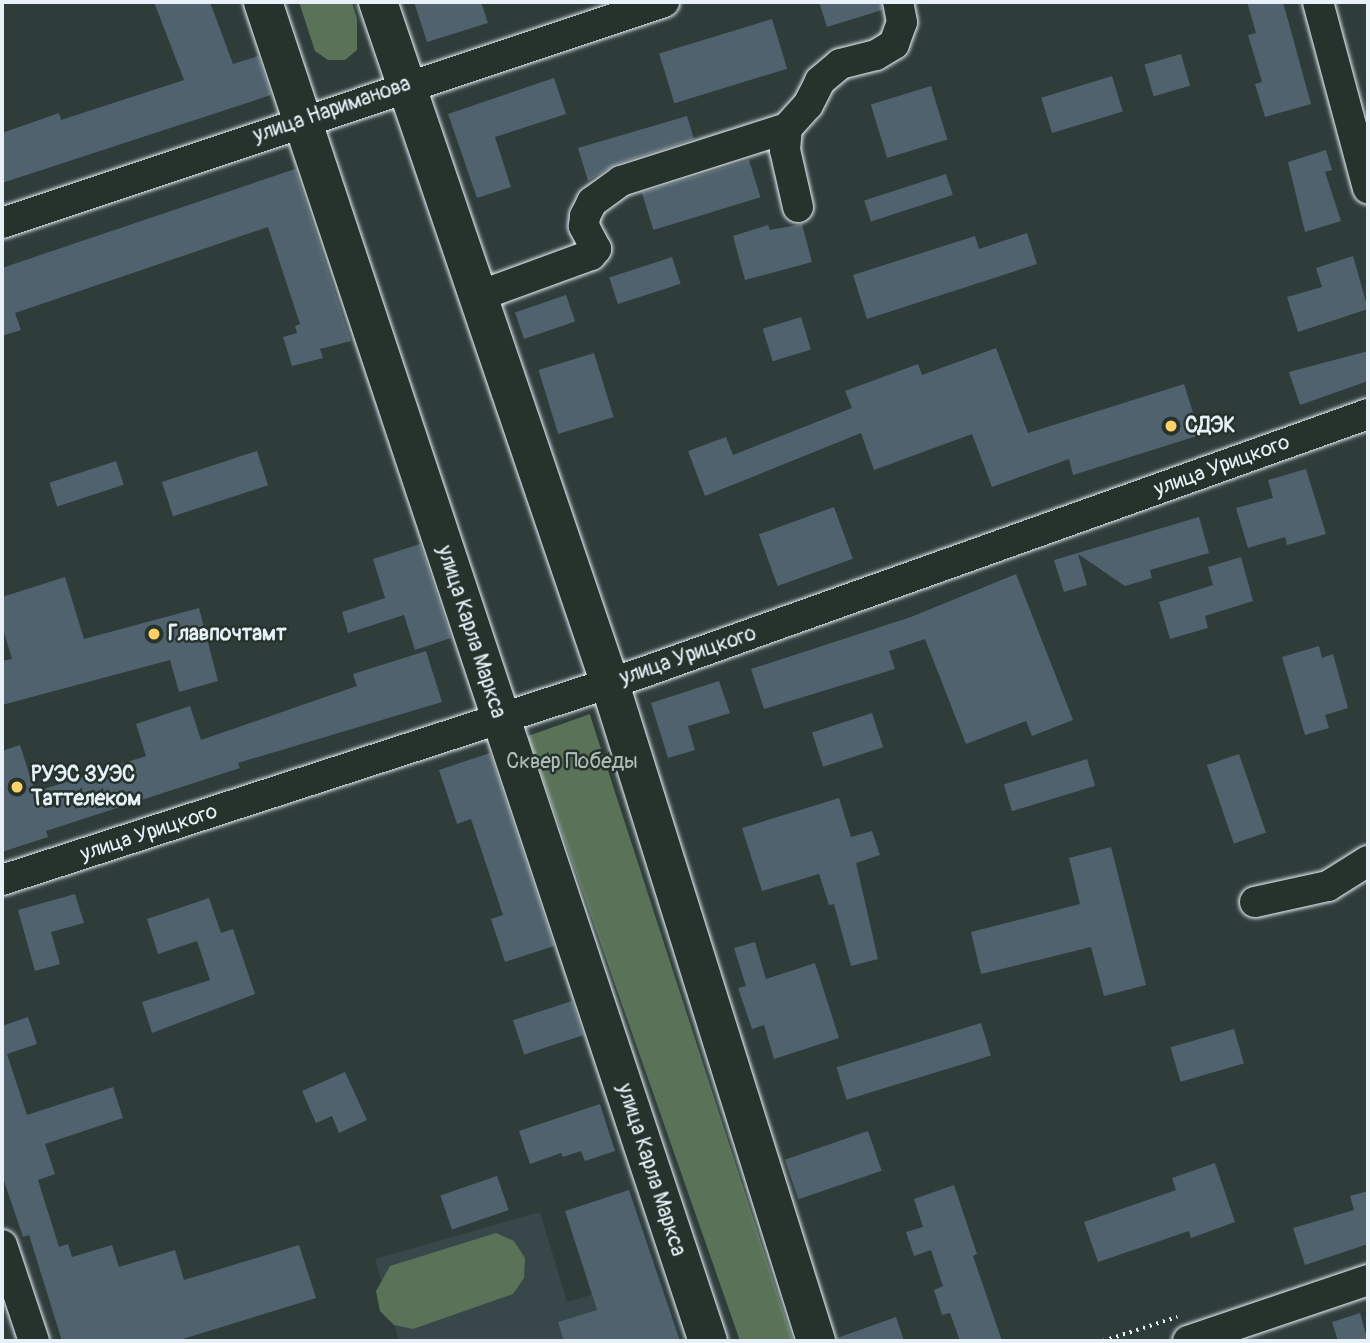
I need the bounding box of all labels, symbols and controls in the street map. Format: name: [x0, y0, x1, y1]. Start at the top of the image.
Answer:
street label: улица Нариманова: [250, 71, 414, 149]
place label: СДЭК: [1185, 413, 1235, 439]
marker: СДЭК: [1163, 418, 1179, 434]
street label: улица Урицкого: [1151, 430, 1293, 502]
street label: улица Карла Маркса: [431, 542, 511, 722]
place label: Главпочтамт: [168, 621, 286, 647]
street label: улица Урицкого: [617, 621, 759, 691]
marker: Главпочтамт: [146, 626, 162, 642]
park label: Сквер Победы: [506, 749, 638, 775]
place label: РУЭС ЗУЭС Таттелеком: [31, 762, 141, 812]
marker: РУЭС ЗУЭС Таттелеком: [9, 779, 25, 795]
street label: улица Урицкого: [77, 799, 221, 867]
street label: улица Карла Маркса: [611, 1080, 691, 1260]

